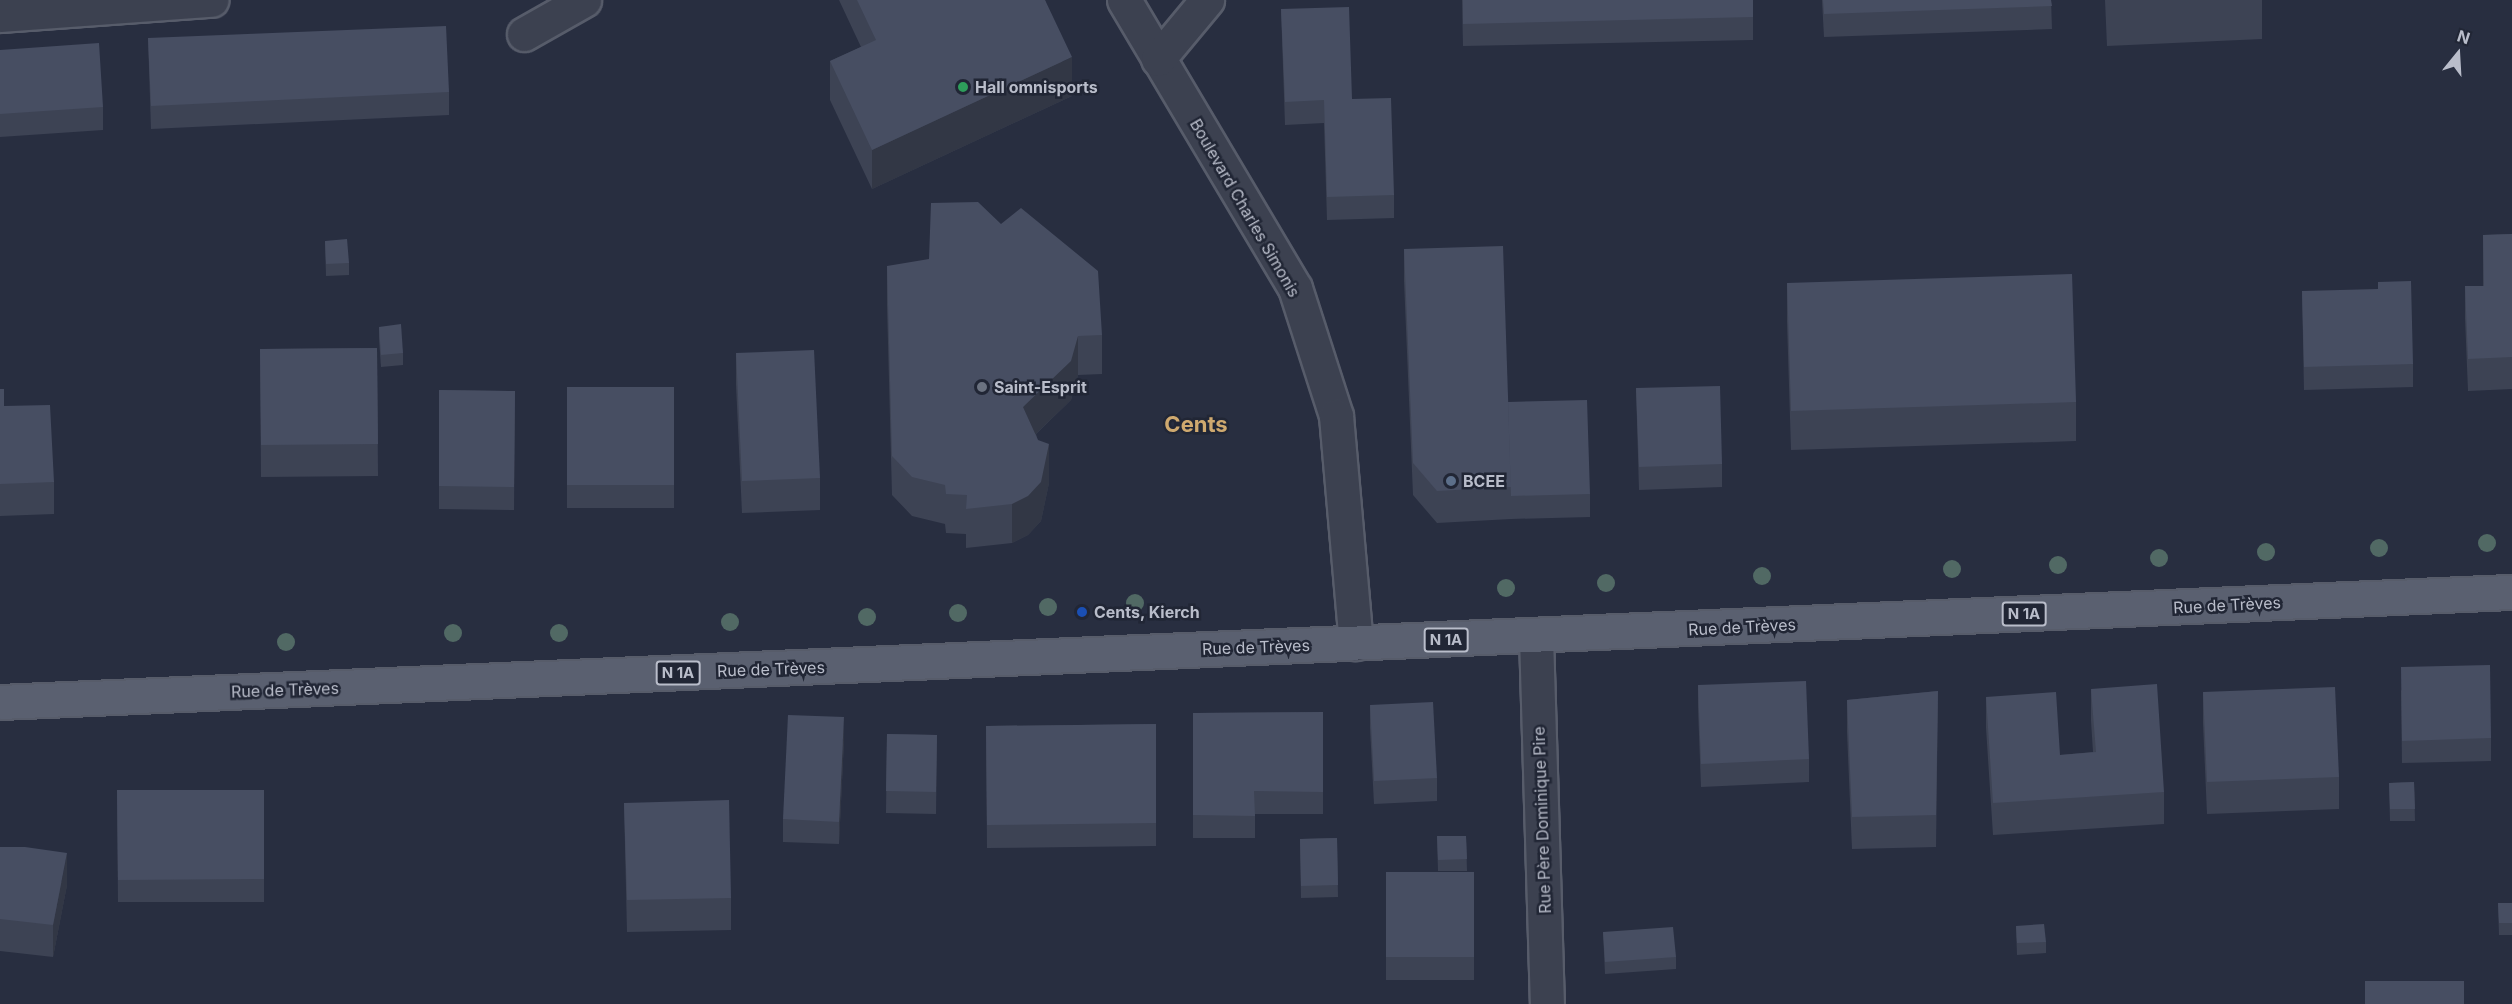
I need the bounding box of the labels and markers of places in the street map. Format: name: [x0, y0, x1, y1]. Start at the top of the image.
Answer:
place label: Hall omnisports: [975, 77, 1098, 97]
marker: Hall omnisports: [956, 80, 970, 94]
place label: Saint-Esprit: [994, 377, 1087, 397]
marker: Saint-Esprit: [975, 380, 989, 394]
place label: BCEE: [1463, 471, 1505, 491]
marker: BCEE: [1444, 474, 1458, 488]
place label: Cents, Kierch: [1094, 602, 1200, 622]
marker: Cents, Kierch: [1075, 605, 1089, 619]

